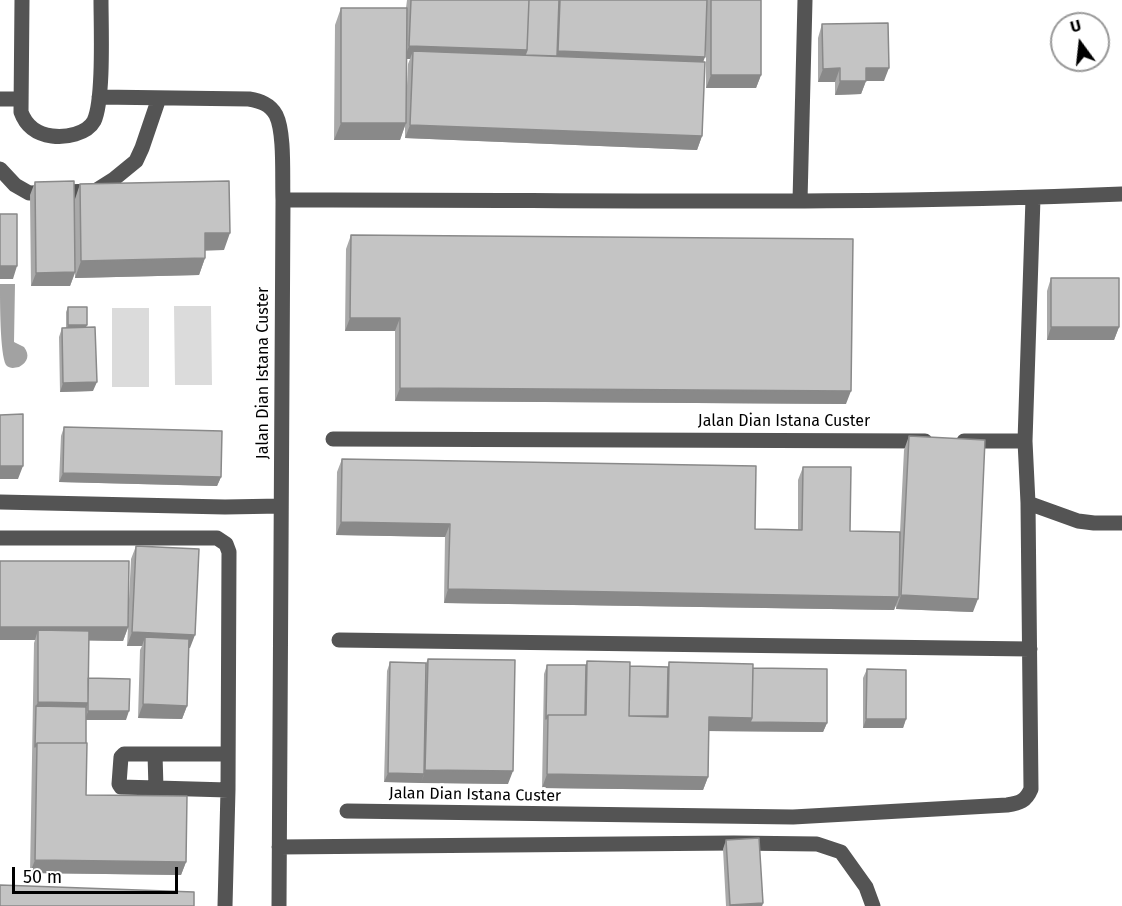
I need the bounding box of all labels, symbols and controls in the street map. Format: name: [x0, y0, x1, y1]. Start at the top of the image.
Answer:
north arrow: [1050, 12, 1110, 72]
text: U: [1068, 16, 1083, 37]
street label: Jalan Dian Istana Custer: [254, 287, 274, 459]
street label: Jalan Dian Istana Custer: [698, 412, 870, 432]
street label: Jalan Dian Istana Custer: [389, 784, 561, 806]
scale bar: [15, 855, 182, 893]
text: 50 m: [23, 866, 62, 888]

